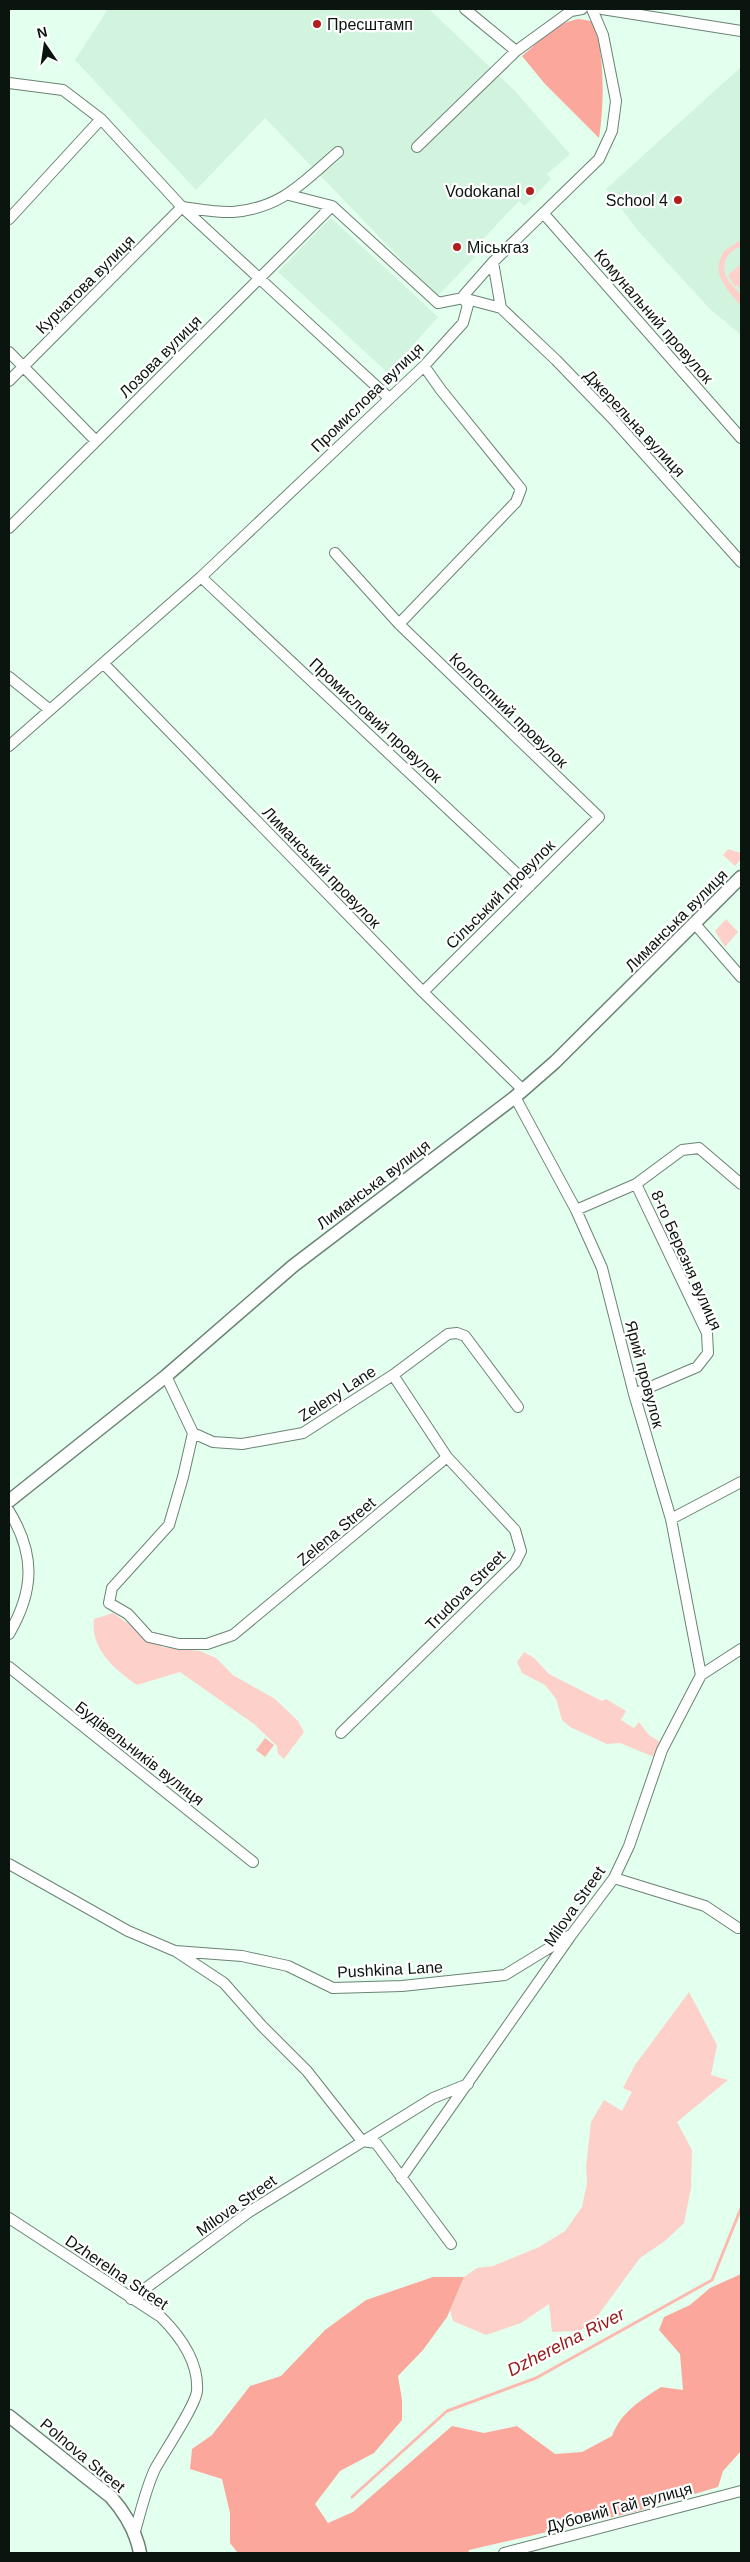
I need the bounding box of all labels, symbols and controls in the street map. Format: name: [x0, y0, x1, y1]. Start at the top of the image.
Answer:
place label: Пресштамп: [327, 16, 413, 33]
marker: Пресштамп: [311, 18, 323, 30]
north arrow: [20, 20, 70, 70]
text: N: [35, 23, 49, 41]
place label: Vodokanal: [445, 183, 520, 200]
marker: Vodokanal: [524, 185, 536, 197]
place label: School 4: [606, 192, 668, 209]
marker: School 4: [672, 194, 684, 206]
street label: Курчатова вулиця: [33, 232, 138, 337]
place label: Міськгаз: [467, 239, 529, 256]
marker: Міськгаз: [451, 241, 463, 253]
street label: Комунальний провулок: [591, 246, 717, 387]
street label: Лозова вулиця: [116, 312, 205, 401]
street label: Промислова вулиця: [308, 339, 427, 455]
street label: Джерельна вулиця: [581, 367, 688, 480]
street label: Колгоспний провулок: [446, 650, 572, 772]
street label: Промисловий провулок: [306, 655, 446, 787]
street label: Лиманський провулок: [259, 803, 385, 932]
street label: Сільський провулок: [443, 836, 559, 952]
street label: Лиманська вулиця: [622, 866, 731, 975]
street label: Лиманська вулиця: [313, 1136, 433, 1232]
street label: 8-го Березня вулиця: [648, 1188, 725, 1333]
street label: Ярий провулок: [622, 1319, 667, 1431]
street label: Zeleny Lane: [296, 1362, 379, 1425]
street label: Zelena Street: [294, 1494, 379, 1569]
street label: Trudova Street: [422, 1547, 509, 1634]
street label: Будівельників вулиця: [72, 1698, 207, 1809]
street label: Milova Street: [541, 1863, 608, 1949]
street label: Pushkina Lane: [337, 1958, 443, 1981]
street label: Milova Street: [193, 2171, 280, 2239]
street label: Dzherelna Street: [62, 2232, 172, 2313]
water label: Dzherelna River: [504, 2303, 629, 2380]
street label: Polnova Street: [37, 2415, 129, 2496]
street label: Дубовий Гай вулиця: [544, 2480, 694, 2535]

